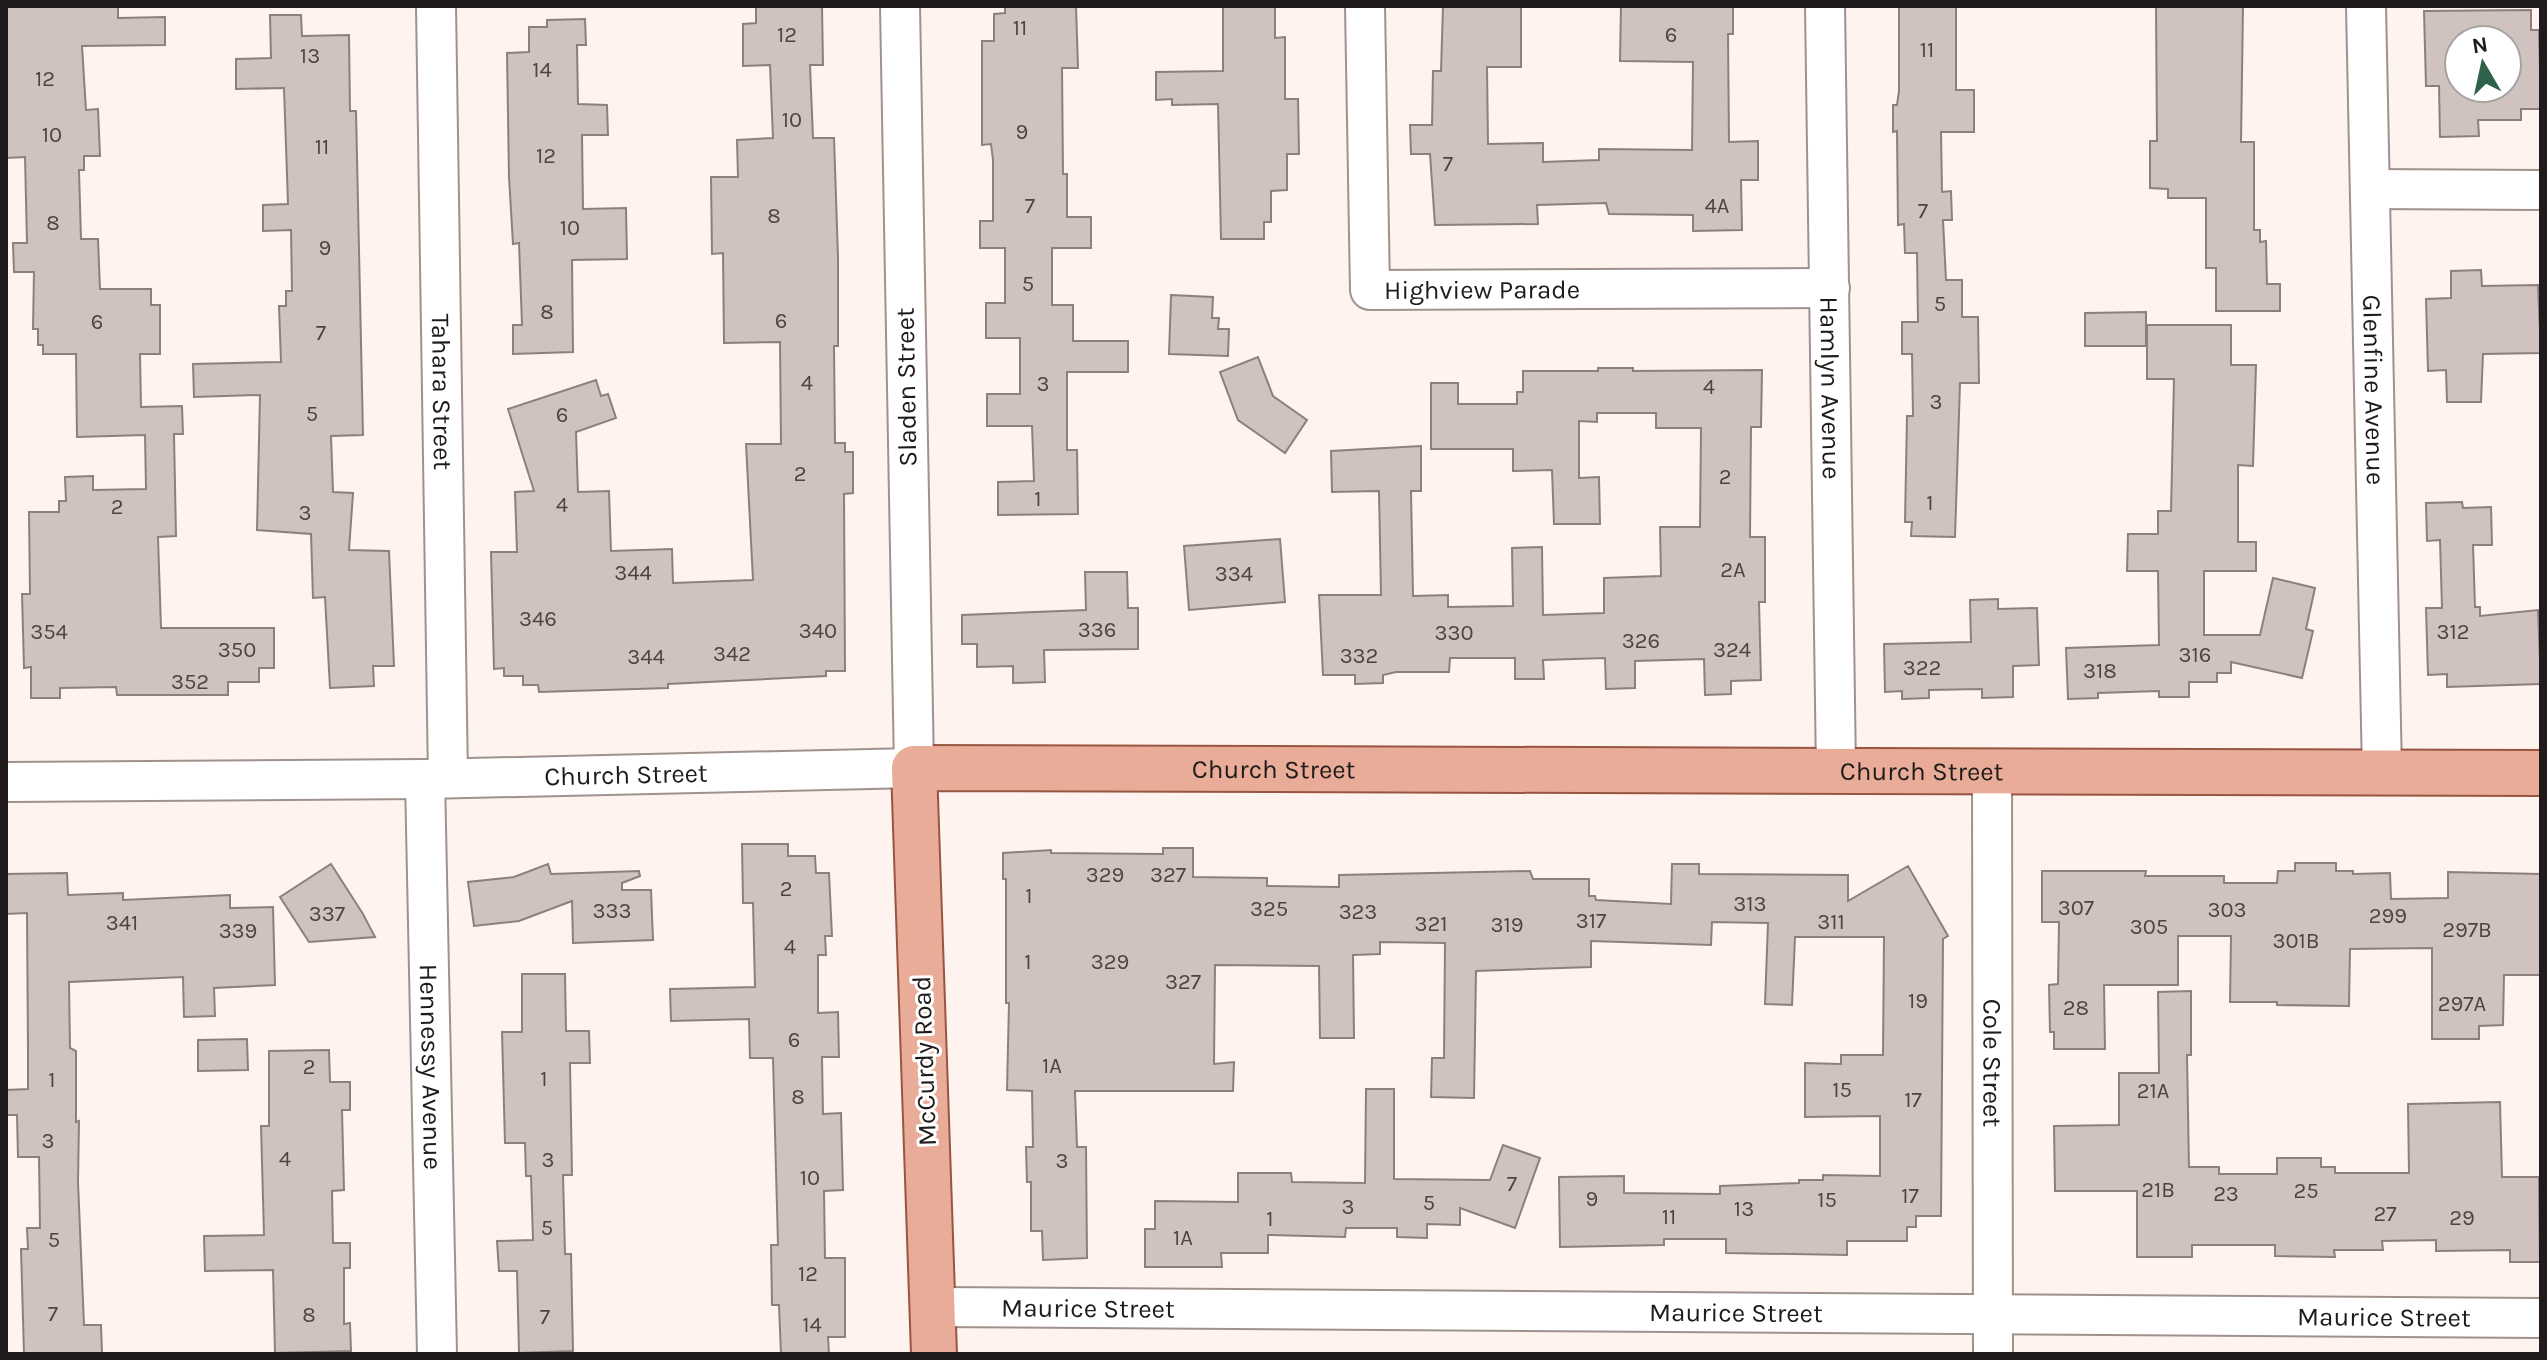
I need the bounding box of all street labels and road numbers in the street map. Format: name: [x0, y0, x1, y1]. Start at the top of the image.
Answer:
street label: Highview Parade: [1384, 274, 1580, 306]
street label: Glenfine Avenue: [2356, 294, 2391, 486]
street label: Hamlyn Avenue: [1813, 296, 1847, 480]
street label: Sladen Street: [890, 307, 923, 467]
street label: Tahara Street: [425, 314, 458, 471]
street label: Church Street: [1192, 754, 1356, 785]
street label: Church Street: [1840, 756, 2004, 787]
street label: Church Street: [544, 758, 708, 792]
street label: Hennessy Avenue: [413, 964, 448, 1170]
street label: McCurdy Road: [906, 975, 943, 1147]
street label: Cole Street: [1976, 999, 2008, 1127]
street label: Maurice Street: [1001, 1292, 1175, 1325]
street label: Maurice Street: [1649, 1297, 1823, 1329]
street label: Maurice Street: [2297, 1301, 2471, 1334]

